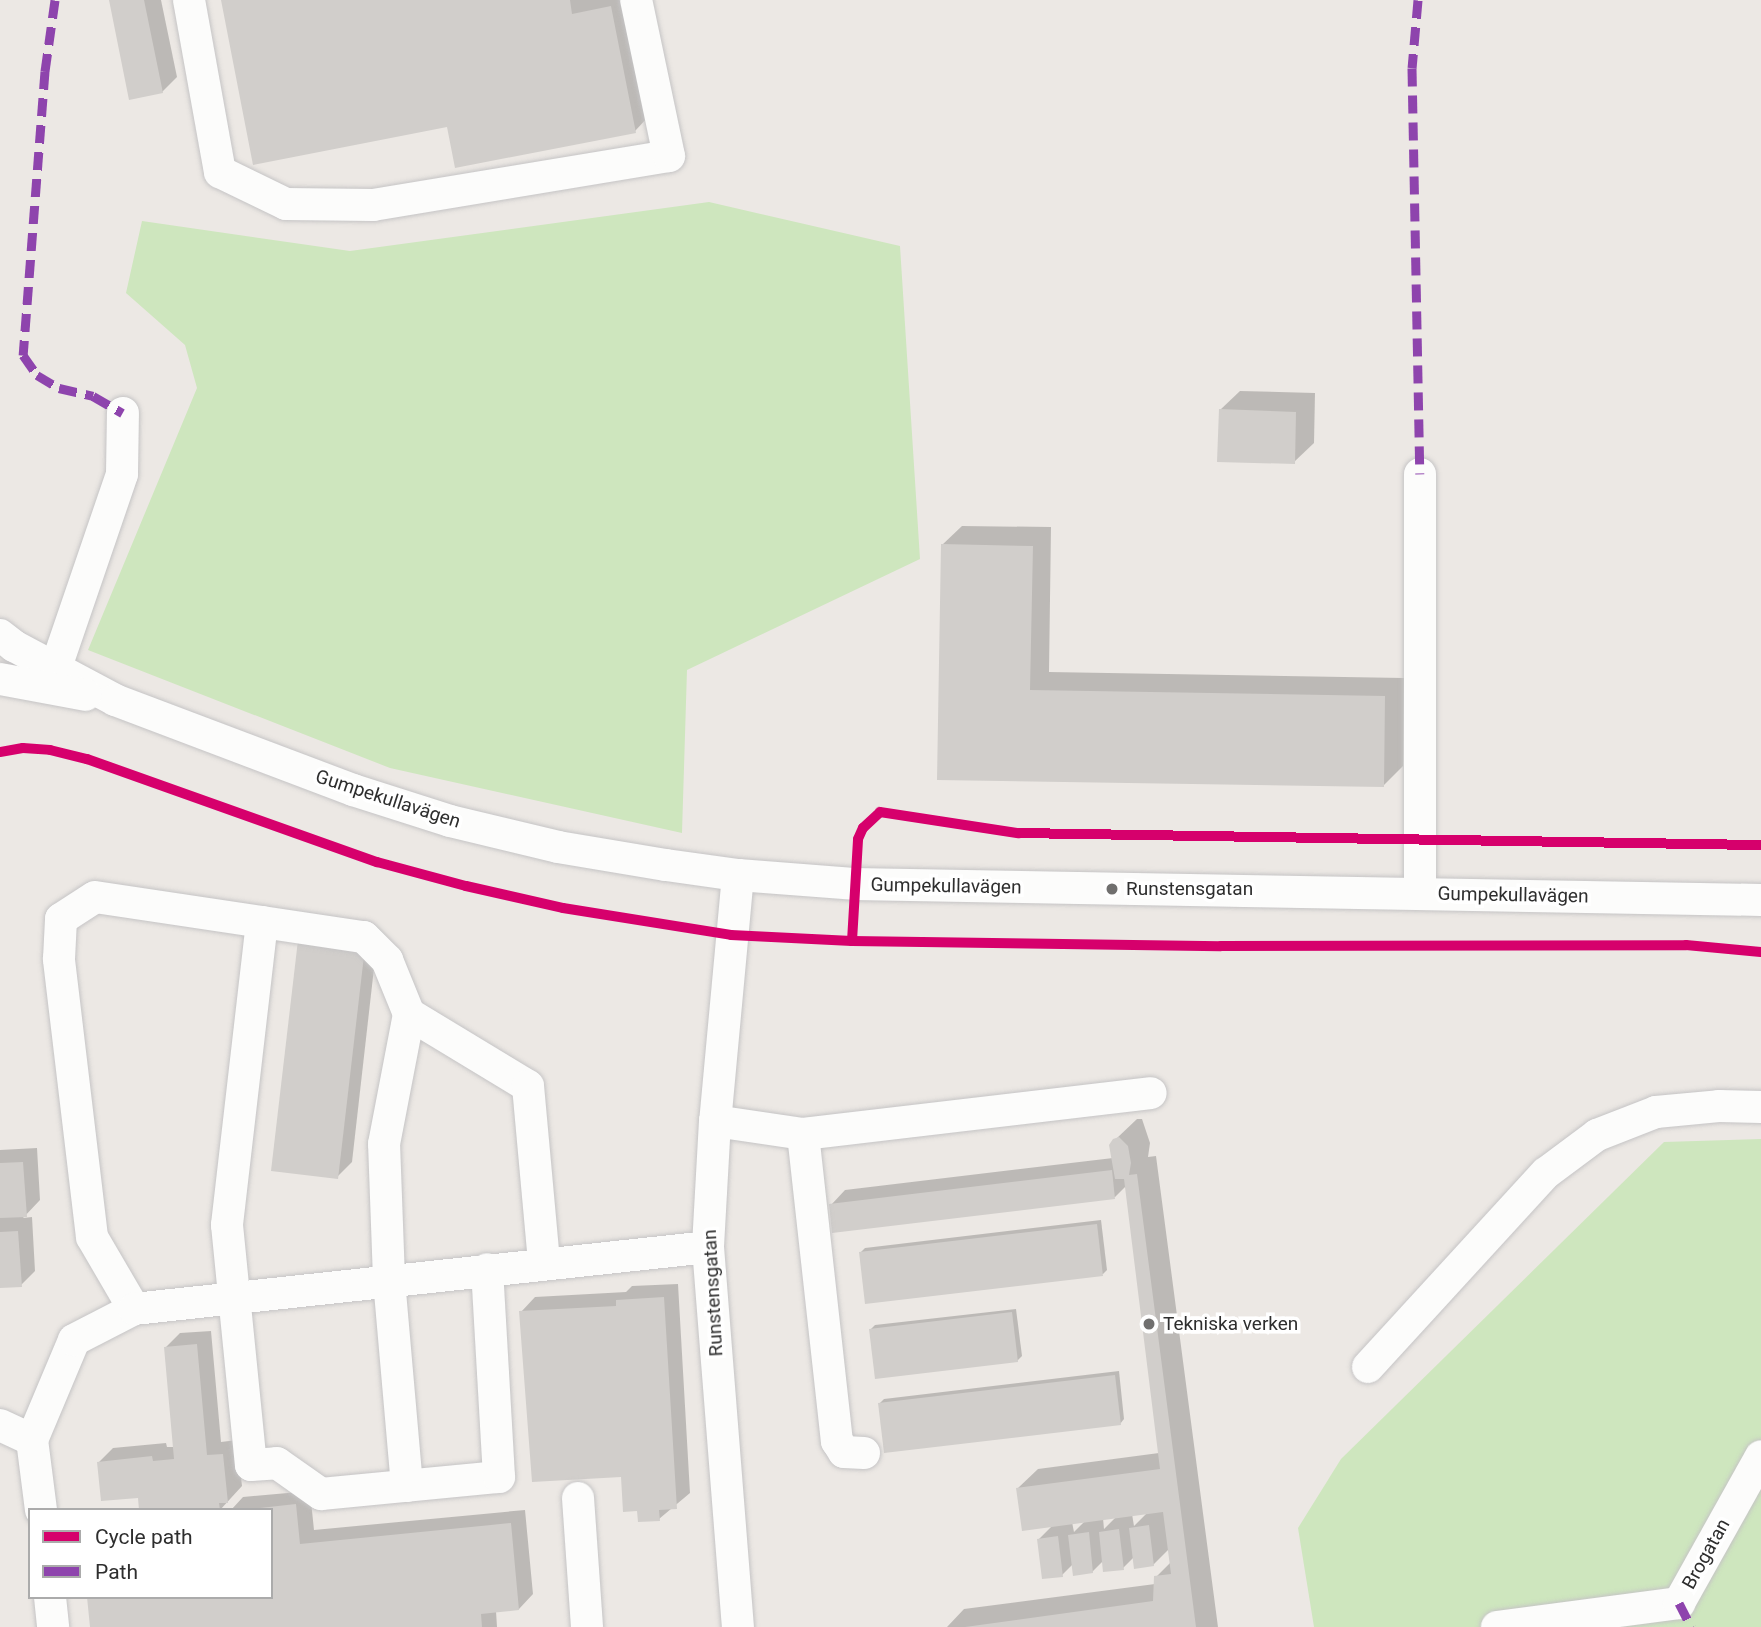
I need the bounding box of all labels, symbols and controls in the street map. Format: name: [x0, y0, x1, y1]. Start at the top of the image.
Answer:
street label: Gumpekullavägen: [313, 765, 463, 833]
street label: Gumpekullavägen: [870, 873, 1022, 899]
place label: Runstensgatan: [1126, 878, 1253, 900]
marker: Runstensgatan: [1104, 881, 1120, 897]
street label: Gumpekullavägen: [1437, 882, 1589, 908]
street label: Runstensgatan: [698, 1229, 728, 1357]
place label: Tekniska verken: [1163, 1313, 1298, 1335]
marker: Tekniska verken: [1141, 1316, 1157, 1332]
legend: [28, 1508, 273, 1599]
street label: Brogatan: [1677, 1515, 1735, 1593]
text: Cycle path: [95, 1525, 193, 1549]
text: Path: [95, 1560, 138, 1584]

